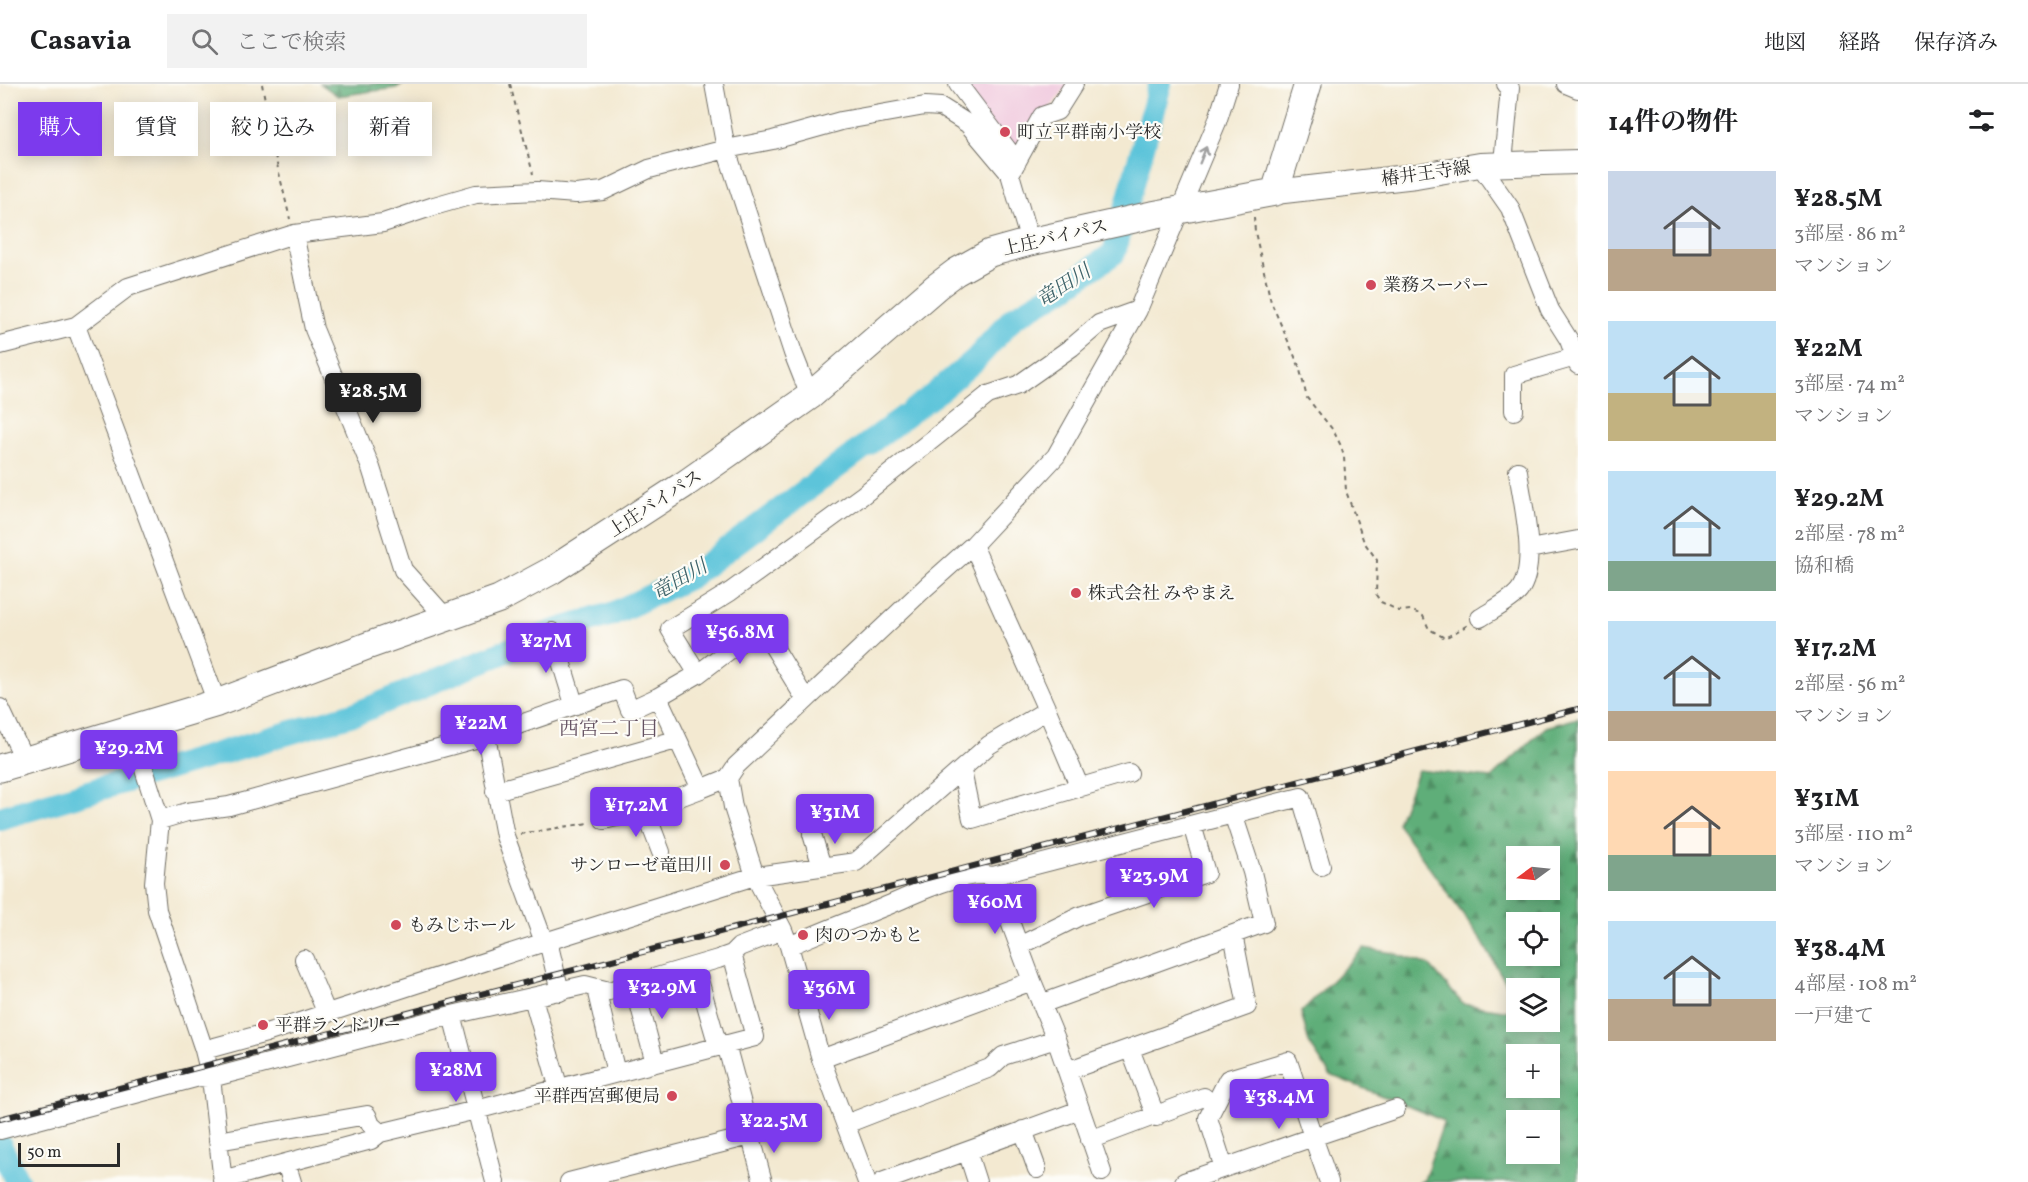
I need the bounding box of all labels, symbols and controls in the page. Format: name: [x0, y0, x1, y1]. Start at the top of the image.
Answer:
search box: [167, 14, 587, 68]
text: Casavia: [30, 22, 131, 61]
icon: search: [188, 25, 221, 58]
text: ここで検索: [236, 28, 346, 59]
text: 地図: [1764, 29, 1806, 58]
text: 経路: [1839, 29, 1881, 58]
text: 保存済み: [1914, 29, 1998, 58]
chip: 購入: [18, 102, 102, 156]
chip: 賃貸: [114, 102, 198, 156]
chip: 絞り込み: [210, 102, 336, 156]
chip: 新着: [348, 102, 432, 156]
icon: filters: [1965, 104, 1998, 137]
text: 14件の物件: [1608, 105, 1738, 141]
place label: 町立平群南小学校: [1017, 121, 1161, 146]
marker: 町立平群南小学校: [998, 125, 1012, 139]
one-way arrow: [1198, 146, 1209, 165]
street label: 椿井王寺線: [1380, 156, 1473, 193]
text: ¥28.5M: [1794, 181, 1882, 217]
icon: home: [1656, 195, 1728, 267]
street label: 上庄バイパス: [1000, 214, 1111, 263]
text: 3部屋 · 86 m²: [1794, 221, 1906, 249]
text: マンション: [1794, 253, 1893, 281]
water label: 竜田川: [1031, 258, 1099, 315]
place label: 業務スーパー: [1383, 274, 1489, 299]
marker: 業務スーパー: [1364, 278, 1378, 292]
text: ¥22M: [1794, 331, 1863, 367]
icon: home: [1656, 345, 1728, 417]
text: 3部屋 · 74 m²: [1794, 371, 1905, 399]
pin: ¥28.5M: [324, 373, 422, 424]
text: ¥28.5M: [339, 378, 407, 406]
text: マンション: [1794, 403, 1893, 431]
street label: 上庄バイパス: [604, 464, 708, 544]
text: ¥29.2M: [1794, 481, 1884, 517]
icon: home: [1656, 495, 1728, 567]
text: 2部屋 · 78 m²: [1794, 521, 1905, 549]
water label: 竜田川: [647, 553, 715, 608]
text: 協和橋: [1794, 553, 1854, 581]
place label: 株式会社 みやまえ: [1088, 582, 1236, 607]
marker: 株式会社 みやまえ: [1069, 586, 1083, 600]
pin: ¥56.8M: [691, 614, 789, 665]
text: ¥56.8M: [705, 619, 775, 647]
pin: ¥27M: [510, 623, 582, 674]
text: ¥27M: [520, 628, 572, 656]
text: ¥17.2M: [1794, 631, 1877, 667]
icon: home: [1656, 645, 1728, 717]
text: 2部屋 · 56 m²: [1794, 671, 1906, 699]
text: マンション: [1794, 703, 1893, 731]
pin: ¥22M: [445, 705, 517, 756]
text: ¥22M: [455, 710, 507, 738]
district label: 西宮二丁目: [559, 716, 659, 744]
pin: ¥29.2M: [80, 730, 178, 781]
text: ¥29.2M: [94, 735, 164, 763]
text: ¥31M: [1794, 781, 1859, 817]
pin: ¥17.2M: [587, 787, 685, 838]
text: ¥17.2M: [604, 792, 668, 820]
pin: ¥31M: [799, 794, 871, 845]
icon: home: [1656, 795, 1728, 867]
text: ¥31M: [810, 799, 860, 827]
text: 3部屋 · 110 m²: [1794, 821, 1913, 849]
north arrow: [1506, 846, 1560, 900]
map controls: [1506, 846, 1560, 1164]
text: マンション: [1794, 853, 1893, 881]
place label: サンローゼ竜田川: [570, 854, 713, 879]
marker: サンローゼ竜田川: [718, 858, 732, 872]
pin: ¥23.9M: [1105, 858, 1203, 909]
text: ¥23.9M: [1120, 863, 1189, 891]
pin: ¥60M: [959, 884, 1031, 935]
text: ¥60M: [967, 889, 1023, 917]
button: locate: [1506, 912, 1560, 966]
place label: もみじホール: [408, 914, 516, 939]
marker: もみじホール: [389, 918, 403, 932]
place label: 肉のつかもと: [815, 924, 923, 949]
marker: 肉のつかもと: [796, 928, 810, 942]
text: ¥38.4M: [1794, 931, 1886, 967]
icon: home: [1656, 945, 1728, 1017]
pin: ¥32.9M: [613, 969, 711, 1020]
pin: ¥36M: [793, 970, 865, 1021]
text: 4部屋 · 108 m²: [1794, 971, 1917, 999]
text: ¥32.9M: [627, 974, 697, 1002]
text: ¥36M: [802, 975, 856, 1003]
button: layers: [1506, 978, 1560, 1032]
text: 一戸建て: [1794, 1003, 1874, 1031]
place label: 平群ランドリー: [275, 1014, 401, 1039]
marker: 平群ランドリー: [256, 1018, 270, 1032]
button: +: [1506, 1044, 1560, 1098]
pin: ¥28M: [420, 1052, 492, 1103]
text: ¥28M: [429, 1057, 483, 1085]
pin: ¥38.4M: [1230, 1079, 1328, 1130]
text: ¥38.4M: [1244, 1084, 1314, 1112]
place label: 平群西宮郵便局: [534, 1085, 660, 1110]
marker: 平群西宮郵便局: [665, 1089, 679, 1103]
pin: ¥22.5M: [725, 1103, 823, 1154]
text: ¥22.5M: [740, 1108, 808, 1136]
button: −: [1506, 1110, 1560, 1164]
scale bar: [18, 1140, 120, 1168]
text: 50 m: [27, 1142, 61, 1164]

